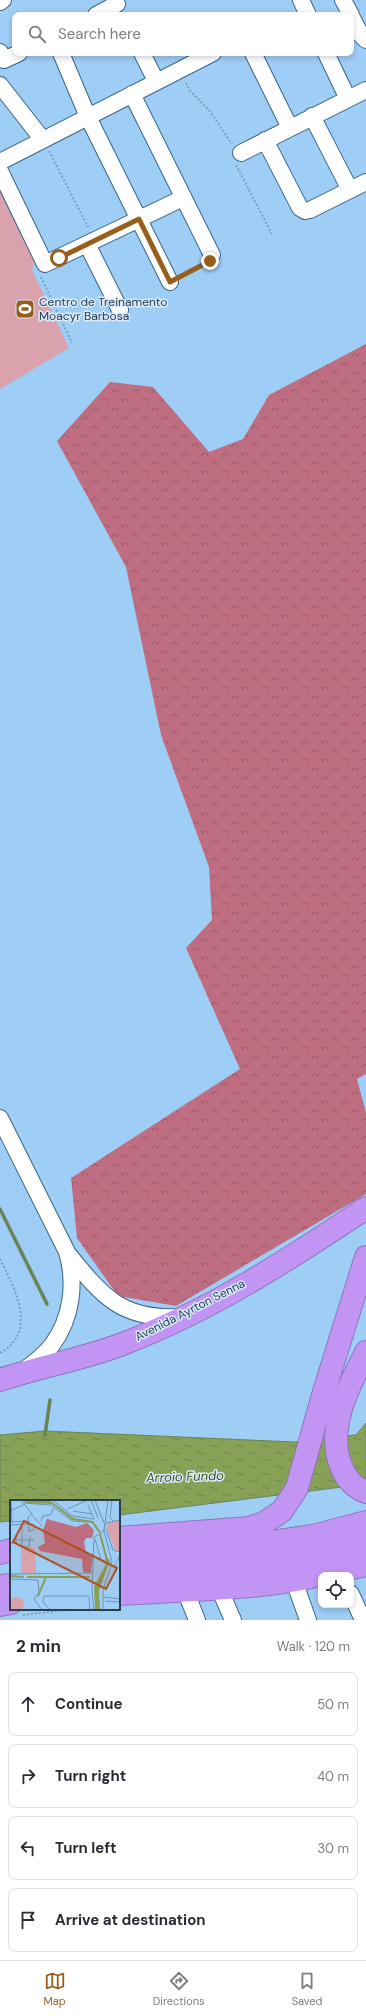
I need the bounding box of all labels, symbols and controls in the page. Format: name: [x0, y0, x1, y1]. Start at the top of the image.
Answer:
search box: [12, 12, 354, 56]
icon: search: [26, 23, 48, 45]
text: Search here: [58, 24, 141, 44]
route start: [50, 249, 68, 267]
route end: [201, 252, 219, 270]
place label: Centro de Treinamento Moacyr Barbosa: [39, 294, 168, 324]
sports icon: Centro de Treinamento Moacyr Barbosa: [14, 298, 36, 320]
street label: Avenida Ayrton Senna: [132, 1275, 248, 1345]
water label: Arroio Fundo: [145, 1467, 224, 1486]
inset map: [10, 1500, 120, 1610]
map controls: [318, 1572, 354, 1608]
button: locate: [318, 1572, 354, 1608]
text: 2 min: [16, 1635, 61, 1657]
text: Walk · 120 m: [277, 1638, 350, 1655]
icon: ahead: [17, 1693, 39, 1715]
text: Continue: [55, 1694, 123, 1714]
text: 50 m: [317, 1696, 349, 1713]
icon: right: [17, 1765, 39, 1787]
text: Turn right: [55, 1766, 126, 1786]
text: 40 m: [317, 1768, 349, 1785]
icon: left: [17, 1837, 39, 1859]
text: Turn left: [55, 1838, 116, 1858]
text: 30 m: [317, 1840, 349, 1857]
icon: arrive: [17, 1909, 39, 1931]
text: Arrive at destination: [55, 1910, 206, 1930]
tab: Map: [44, 1970, 66, 2008]
tab: Directions: [153, 1970, 205, 2008]
tab: Saved: [292, 1970, 322, 2008]

